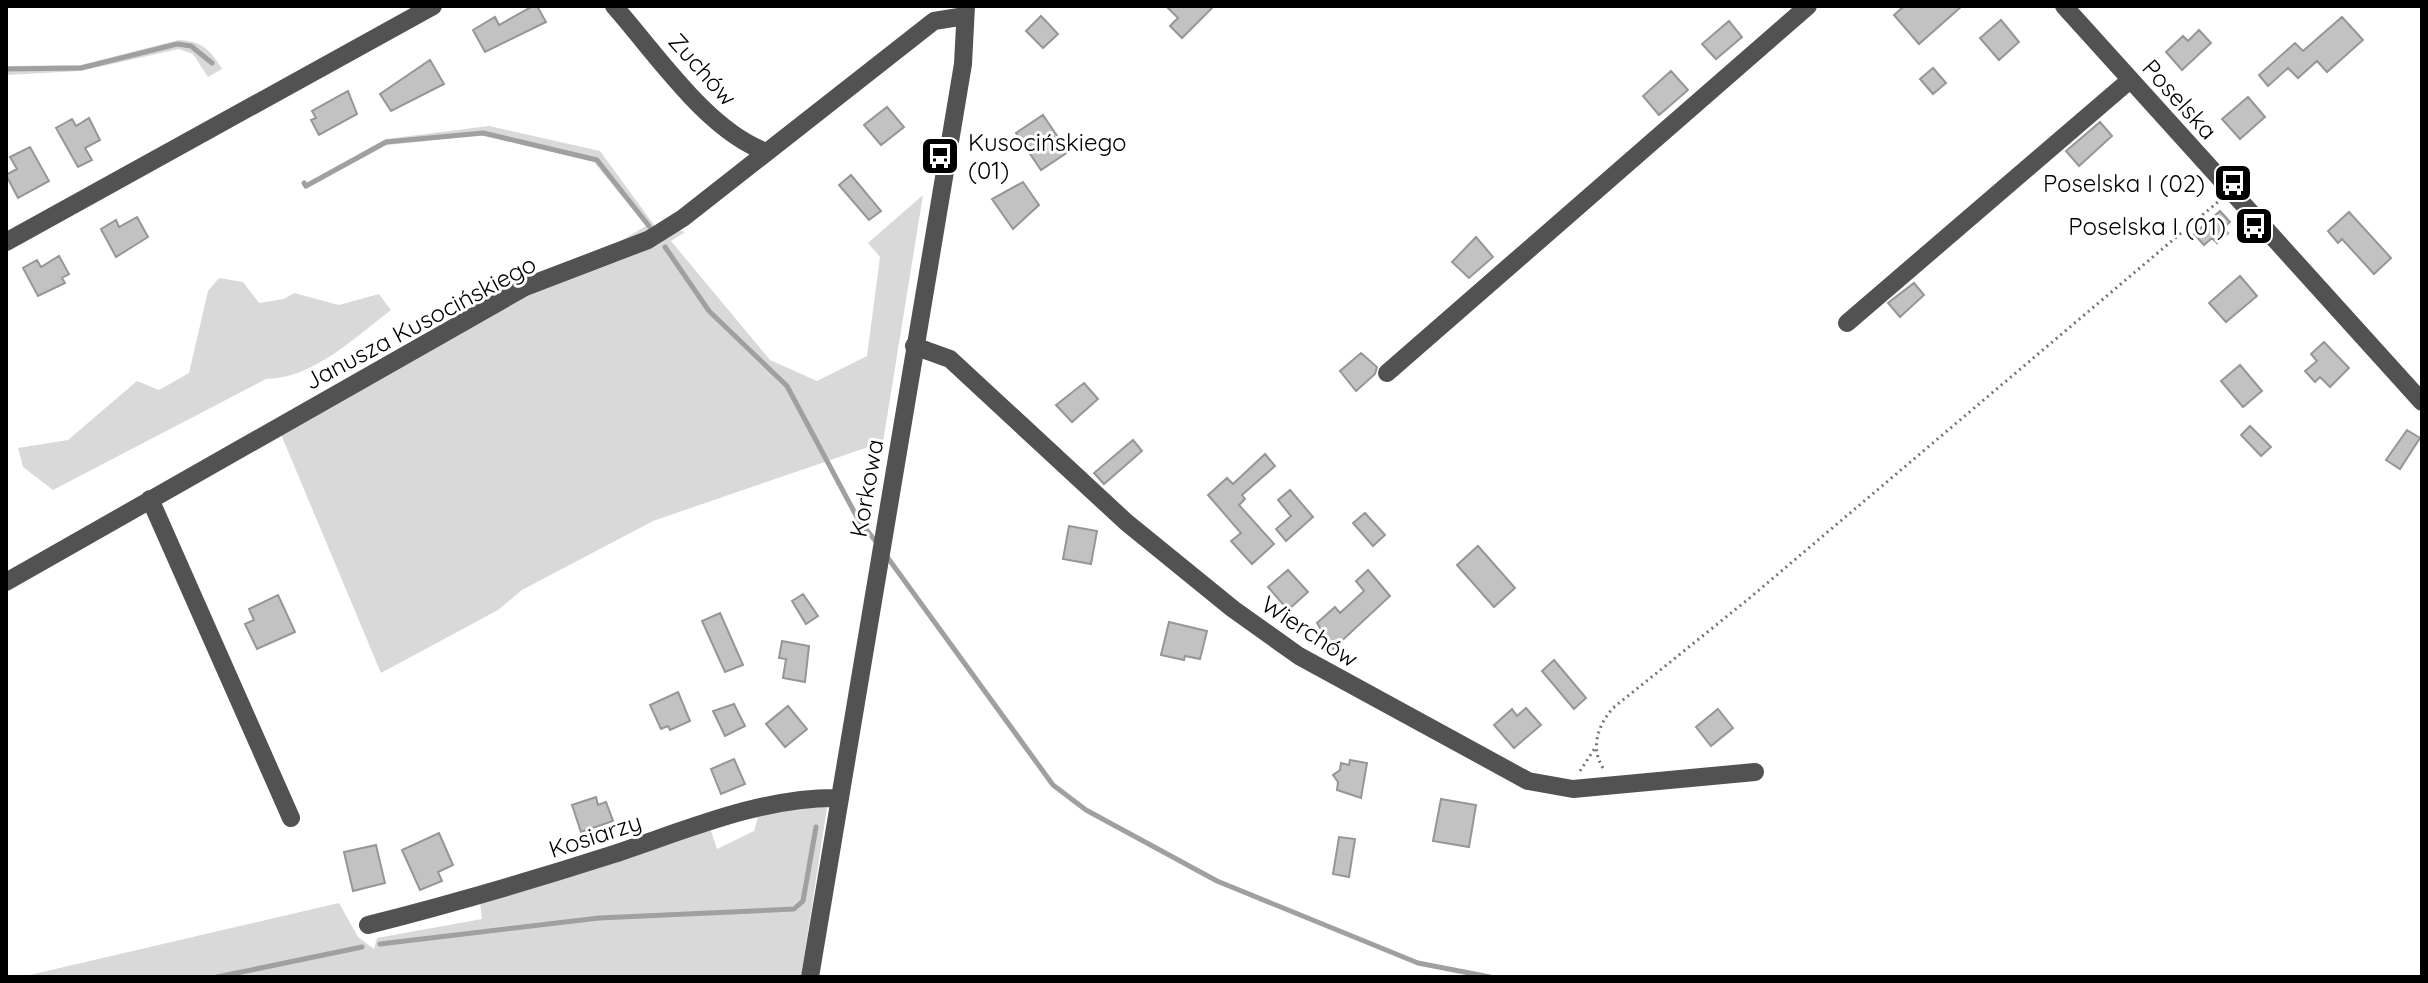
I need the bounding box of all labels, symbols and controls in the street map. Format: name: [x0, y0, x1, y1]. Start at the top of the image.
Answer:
street label: Zuchów: [663, 26, 743, 112]
street label: Poselska: [2136, 53, 2224, 145]
place label: Kusocińskiego (01): [968, 127, 1126, 185]
bus stop icon: Kusocińskiego (01): [919, 135, 961, 177]
bus stop icon: Poselska I (02): [2212, 162, 2254, 204]
place label: Poselska I (02): [2043, 168, 2205, 198]
bus stop icon: Poselska I (01): [2233, 205, 2275, 247]
place label: Poselska I (01): [2068, 211, 2226, 241]
street label: Janusza Kusocińskiego: [299, 248, 541, 396]
street label: Korkowa: [843, 437, 889, 539]
street label: Wierchów: [1256, 589, 1364, 673]
street label: Kosiarzy: [545, 806, 645, 864]

